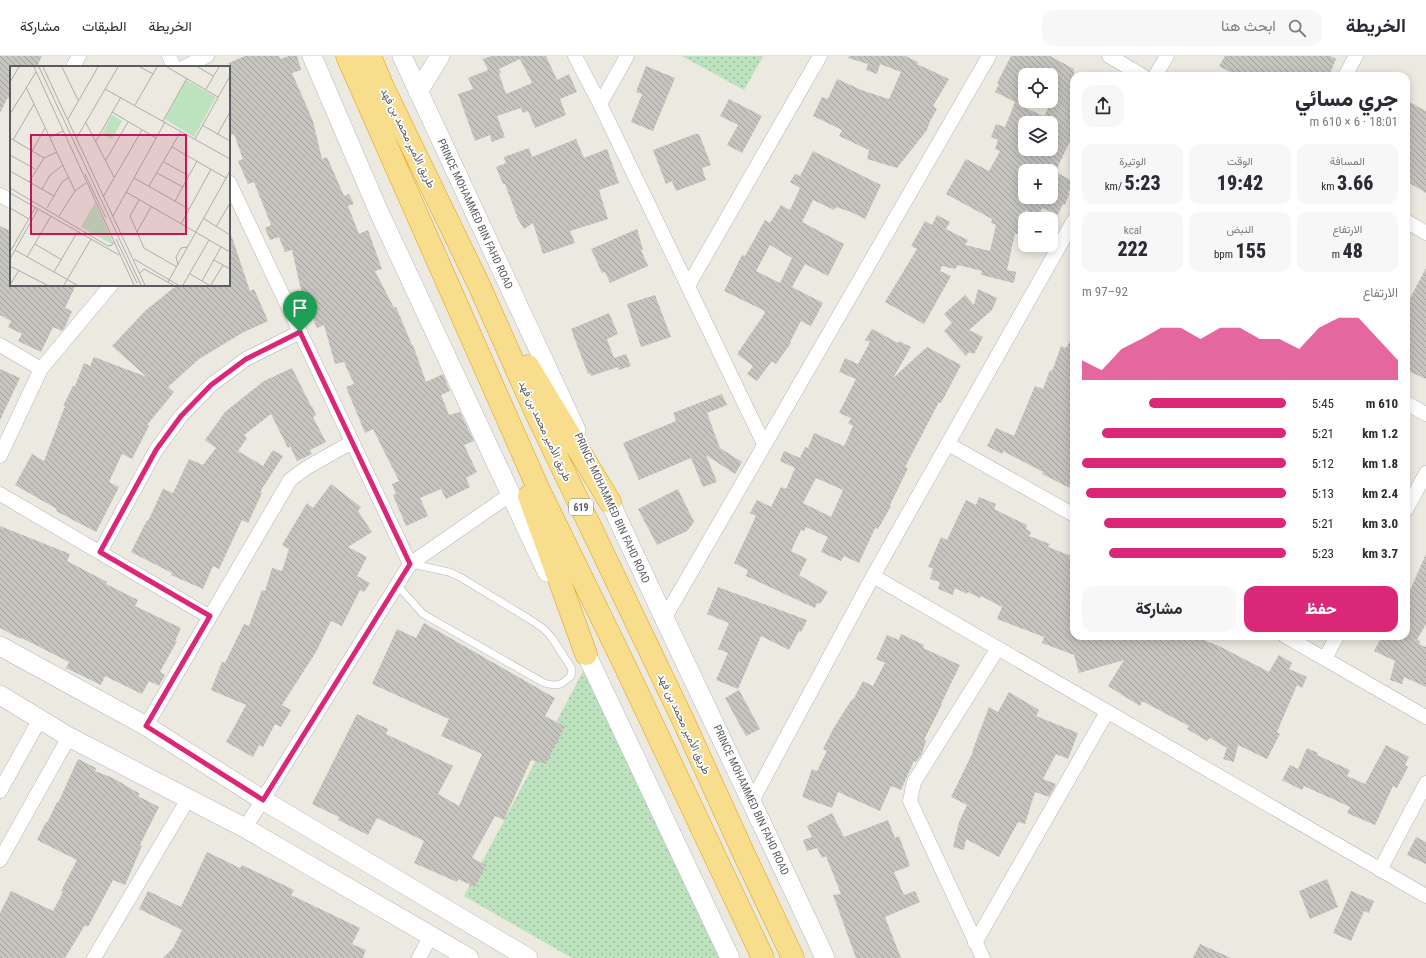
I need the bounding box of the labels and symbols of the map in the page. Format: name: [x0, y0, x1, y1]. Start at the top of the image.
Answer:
inset map: [10, 66, 230, 286]
street label: طريق الأمير محمد بن فهد: [378, 86, 438, 190]
street label: PRINCE MOHAMMED BIN FAHD ROAD: [434, 137, 516, 291]
pin: [283, 291, 317, 332]
street label: طريق الأمير محمد بن فهد: [516, 379, 574, 483]
street label: PRINCE MOHAMMED BIN FAHD ROAD: [571, 431, 653, 585]
road number: 619: [569, 499, 593, 515]
street label: طريق الأمير محمد بن فهد: [655, 672, 713, 776]
street label: PRINCE MOHAMMED BIN FAHD ROAD: [710, 723, 792, 877]

